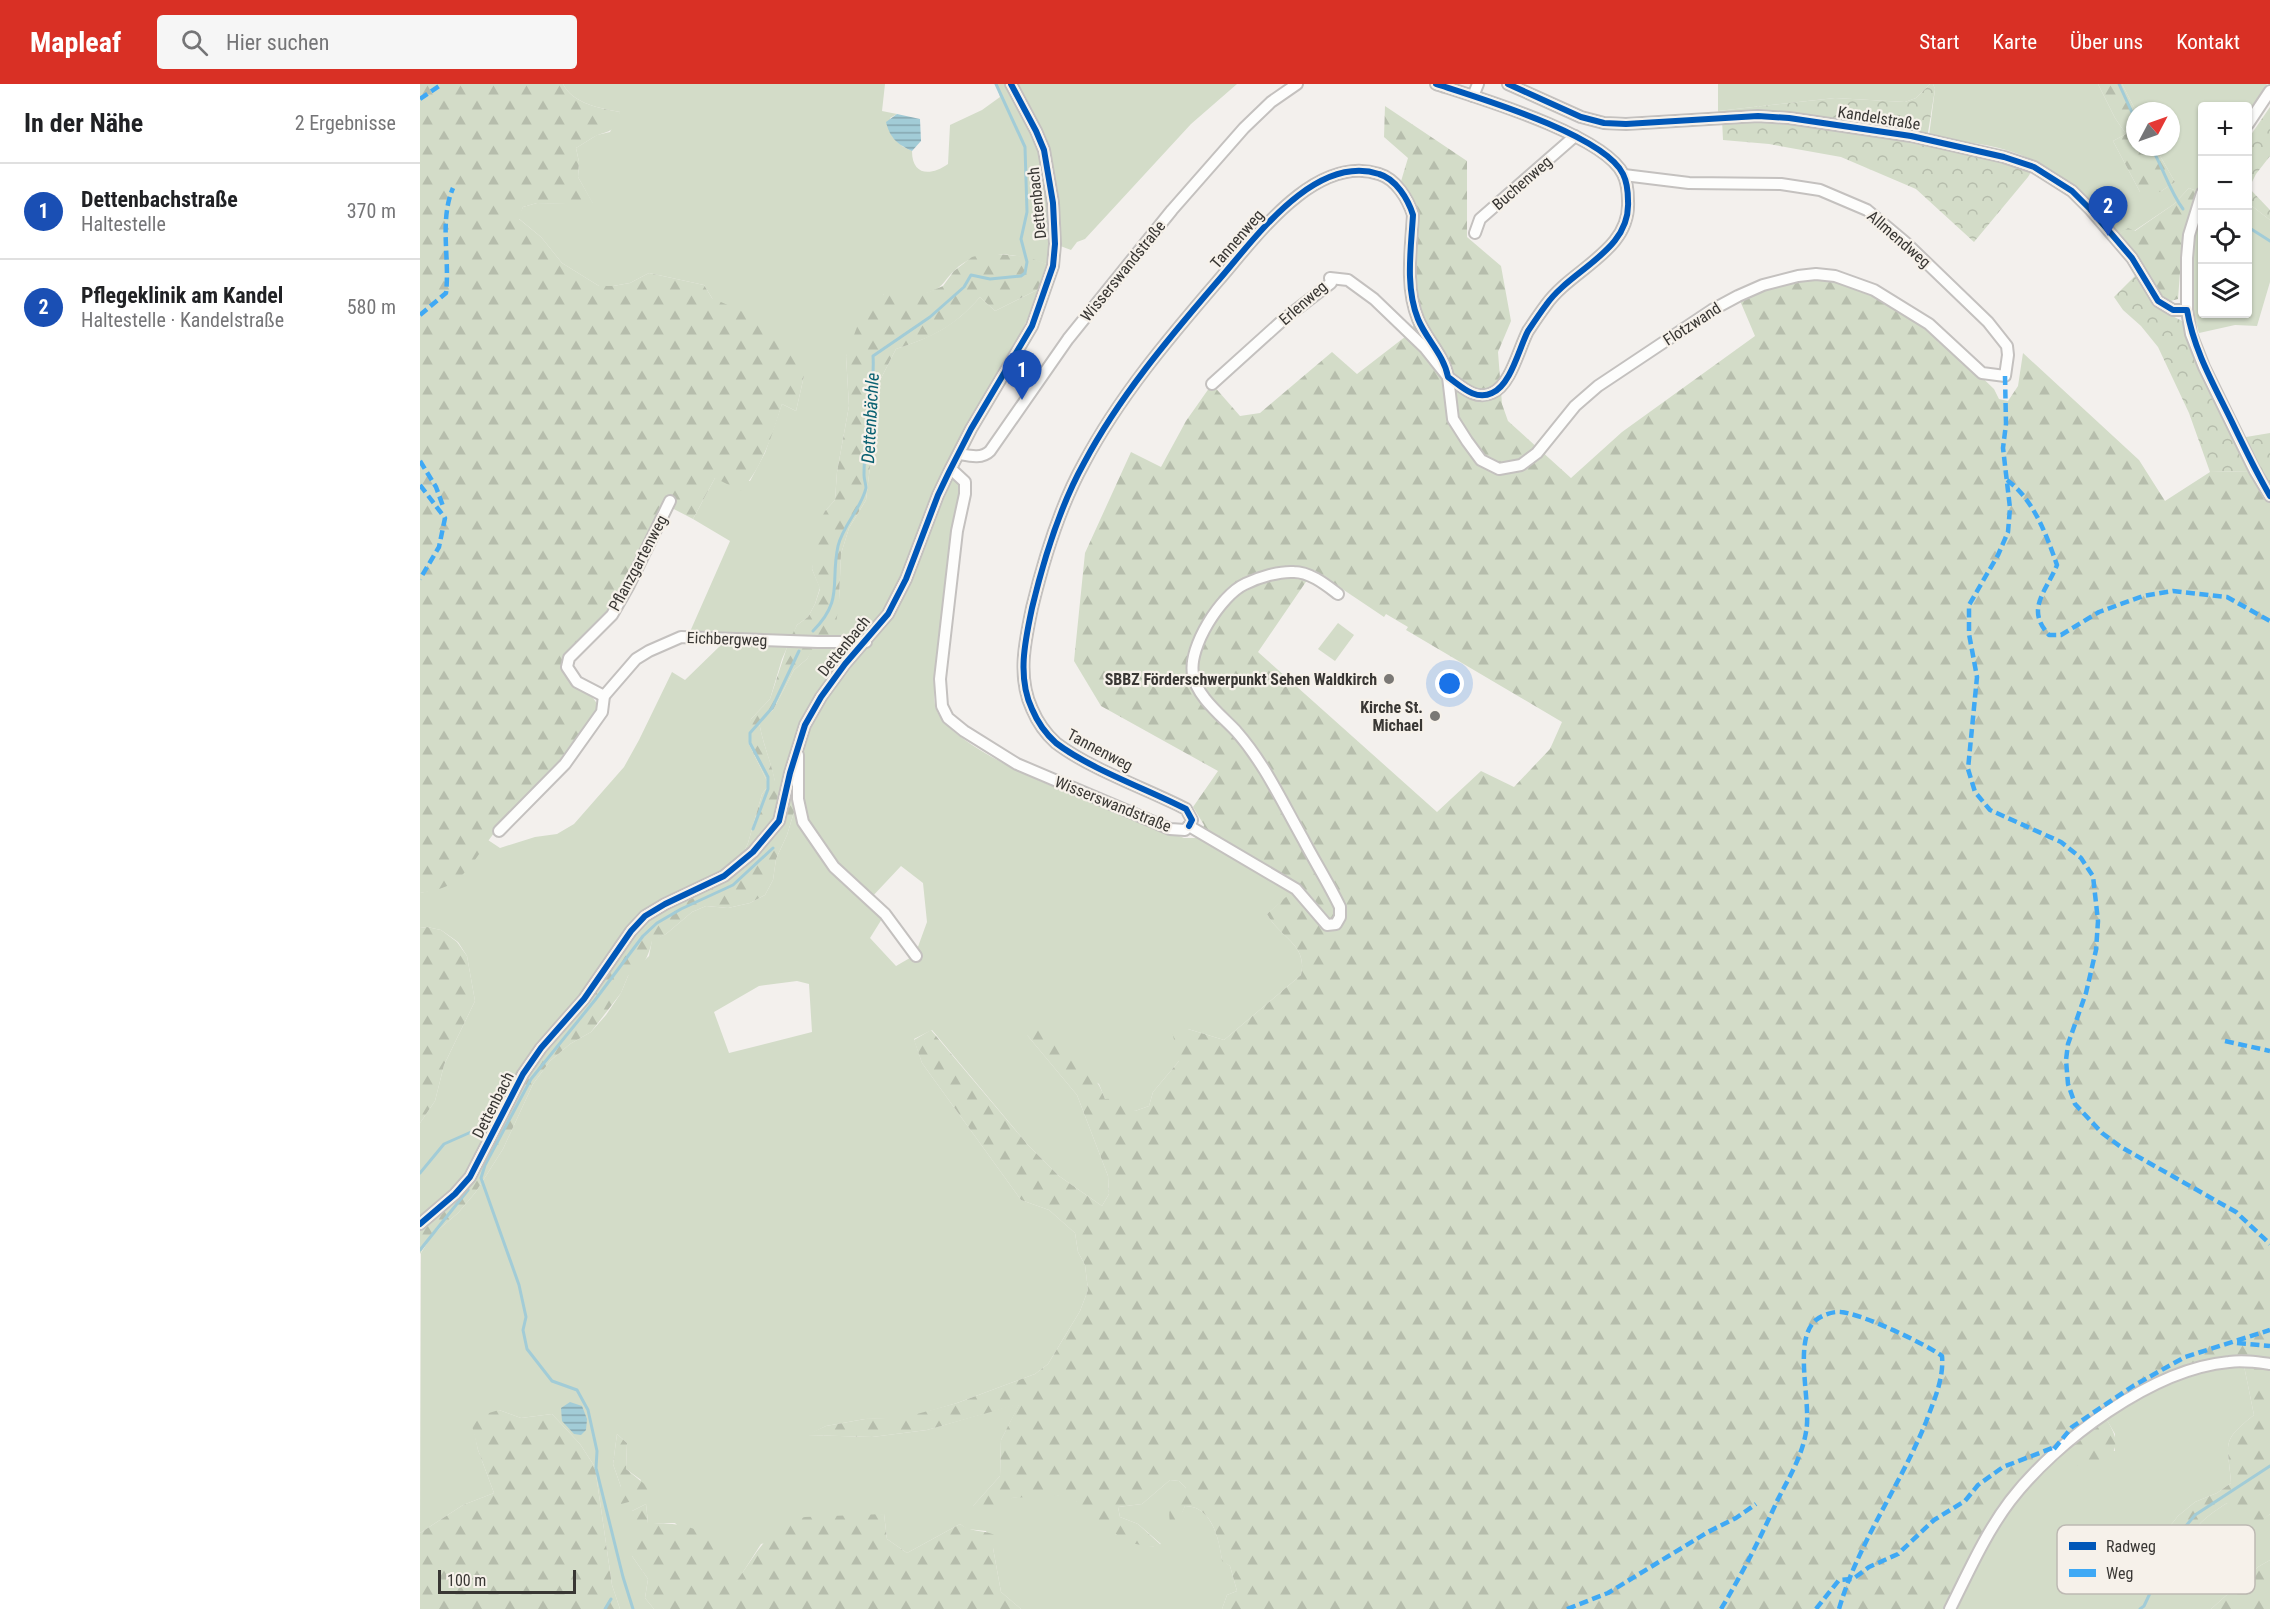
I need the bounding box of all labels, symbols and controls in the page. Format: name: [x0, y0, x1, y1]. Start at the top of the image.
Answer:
search box: [157, 15, 577, 69]
text: Mapleaf: [30, 26, 121, 59]
icon: search: [178, 26, 211, 59]
text: Hier suchen: [226, 30, 329, 55]
text: Start: [1919, 30, 1960, 54]
text: Karte: [1993, 30, 2037, 54]
text: Über uns: [2070, 30, 2143, 54]
text: Kontakt: [2176, 30, 2240, 54]
street label: Kandelstraße: [1836, 102, 1922, 134]
north arrow: [2126, 102, 2180, 156]
map controls: [2198, 102, 2252, 318]
button: +: [2198, 102, 2252, 156]
text: In der Nähe: [24, 108, 143, 138]
text: 2 Ergebnisse: [295, 111, 396, 135]
street label: Buchenweg: [1488, 152, 1556, 214]
button: −: [2198, 156, 2252, 210]
street label: Dettenbach: [1024, 166, 1050, 240]
pin: 2: [2088, 186, 2128, 236]
text: Dettenbachstraße: [81, 187, 238, 212]
text: 1: [38, 199, 49, 223]
text: 370 m: [347, 199, 396, 223]
street label: Tannenweg: [1206, 206, 1268, 272]
street label: Allmendweg: [1863, 206, 1935, 272]
button: locate: [2198, 210, 2252, 264]
text: Haltestelle: [81, 212, 166, 236]
street label: Wisserswandstraße: [1077, 217, 1169, 325]
button: layers: [2198, 264, 2252, 318]
street label: Erlenweg: [1275, 277, 1331, 329]
text: Pflegeklinik am Kandel: [81, 283, 283, 308]
text: 2: [38, 295, 49, 319]
text: 580 m: [347, 295, 396, 319]
street label: Flotzwand: [1660, 298, 1724, 350]
text: Haltestelle · Kandelstraße: [81, 308, 284, 332]
pin: 1: [1002, 350, 1042, 400]
water label: Dettenbächle: [857, 372, 883, 464]
street label: Pflanzgartenweg: [605, 512, 671, 614]
street label: Dettenbach: [814, 612, 874, 680]
street label: Eichbergweg: [686, 628, 768, 650]
your location: [1435, 669, 1464, 698]
place label: SBBZ Förderschwerpunkt Sehen Waldkirch: [1105, 670, 1377, 689]
marker: SBBZ Förderschwerpunkt Sehen Waldkirch: [1382, 672, 1396, 686]
place label: Kirche St. Michael: [1360, 698, 1423, 735]
marker: Kirche St. Michael: [1428, 709, 1442, 723]
street label: Tannenweg: [1064, 725, 1136, 775]
street label: Wisserswandstraße: [1052, 772, 1174, 836]
street label: Dettenbach: [468, 1069, 518, 1141]
legend: [2057, 1525, 2255, 1594]
text: Radweg: [2106, 1537, 2156, 1556]
text: Weg: [2106, 1564, 2133, 1583]
scale bar: [438, 1567, 576, 1594]
text: 100 m: [447, 1571, 486, 1590]

